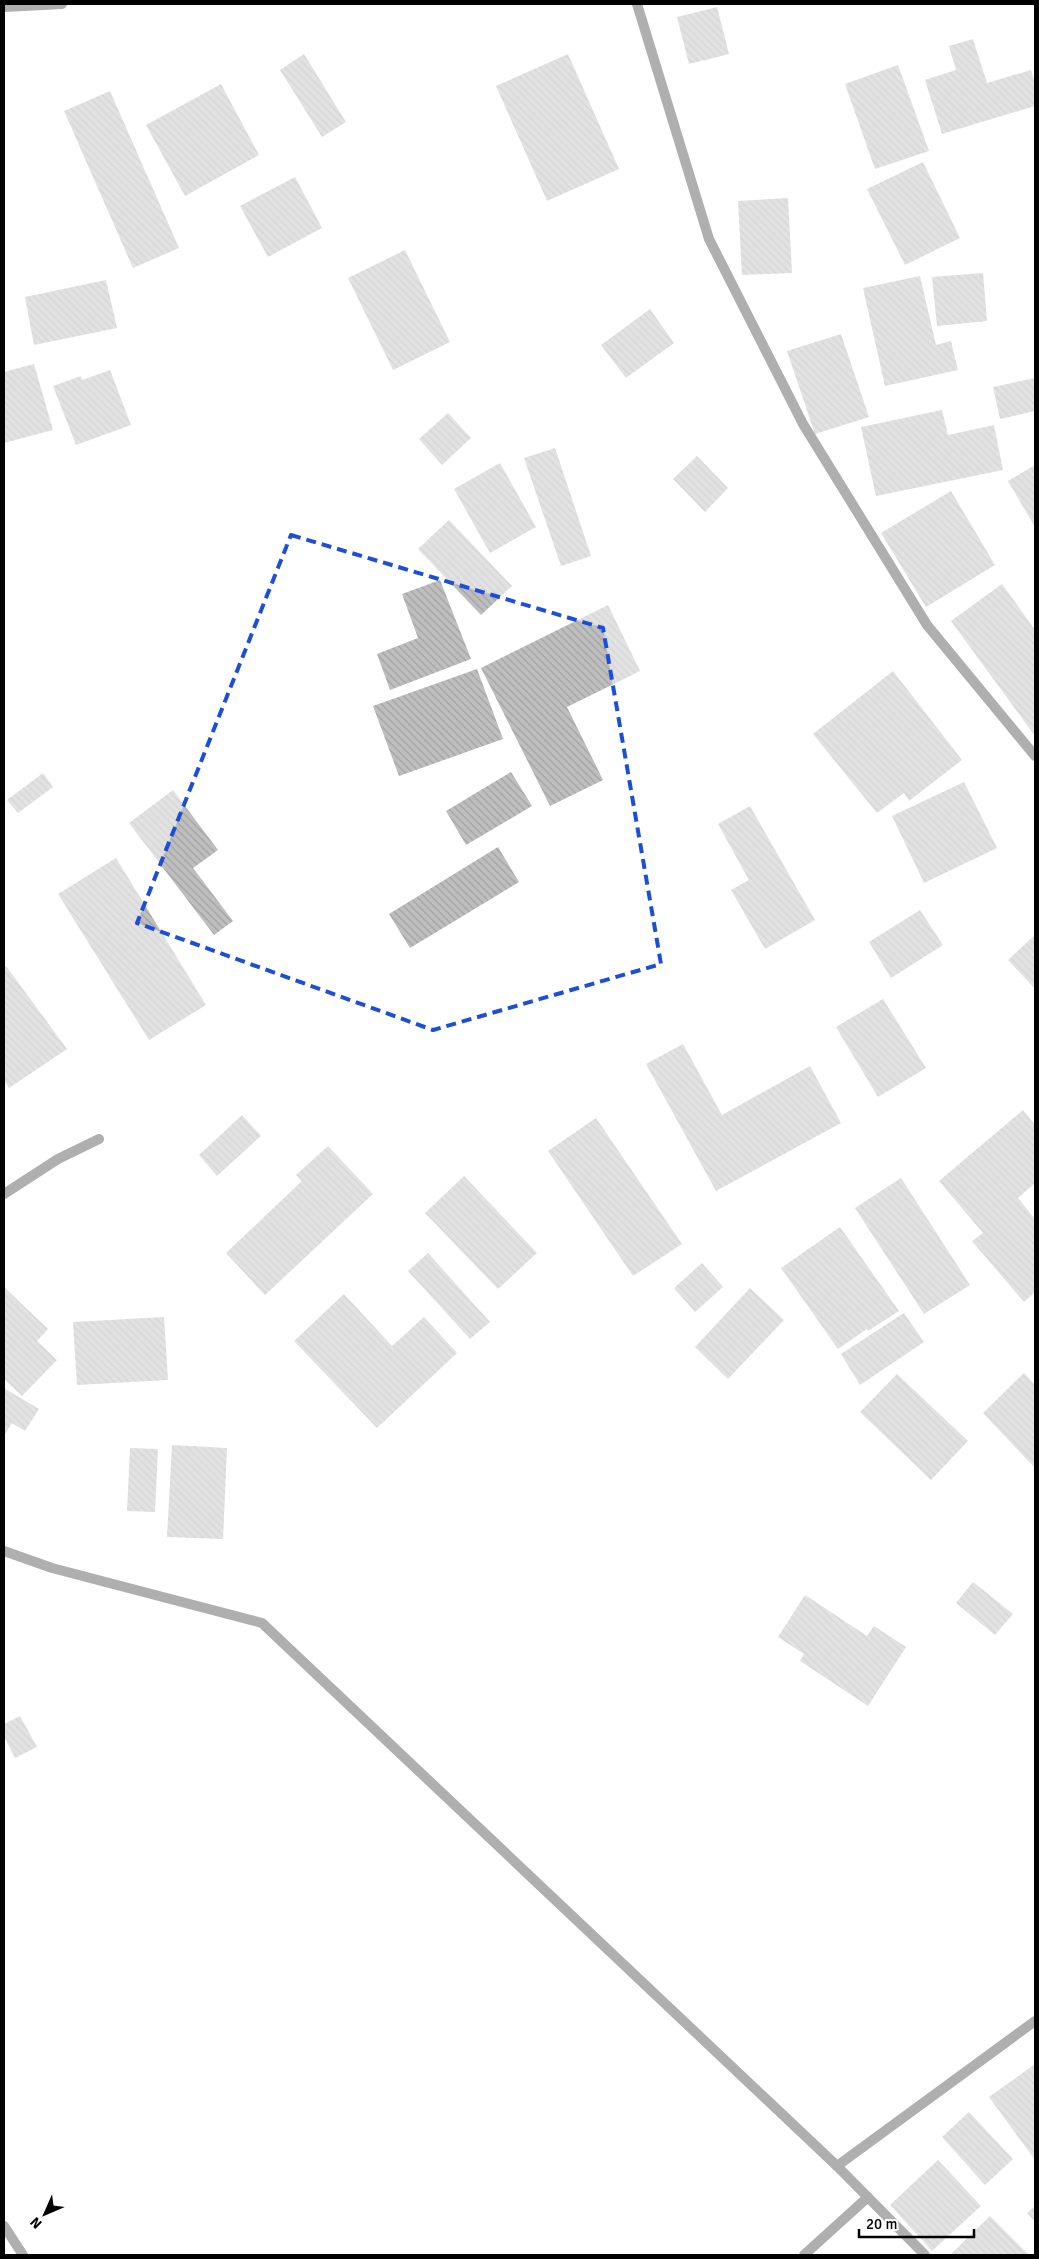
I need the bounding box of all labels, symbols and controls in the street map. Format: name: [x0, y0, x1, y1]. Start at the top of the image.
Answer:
north arrow: [20, 2189, 70, 2239]
scale bar: [859, 2206, 974, 2238]
text: N: [27, 2213, 46, 2232]
text: 20 m: [866, 2215, 897, 2233]

